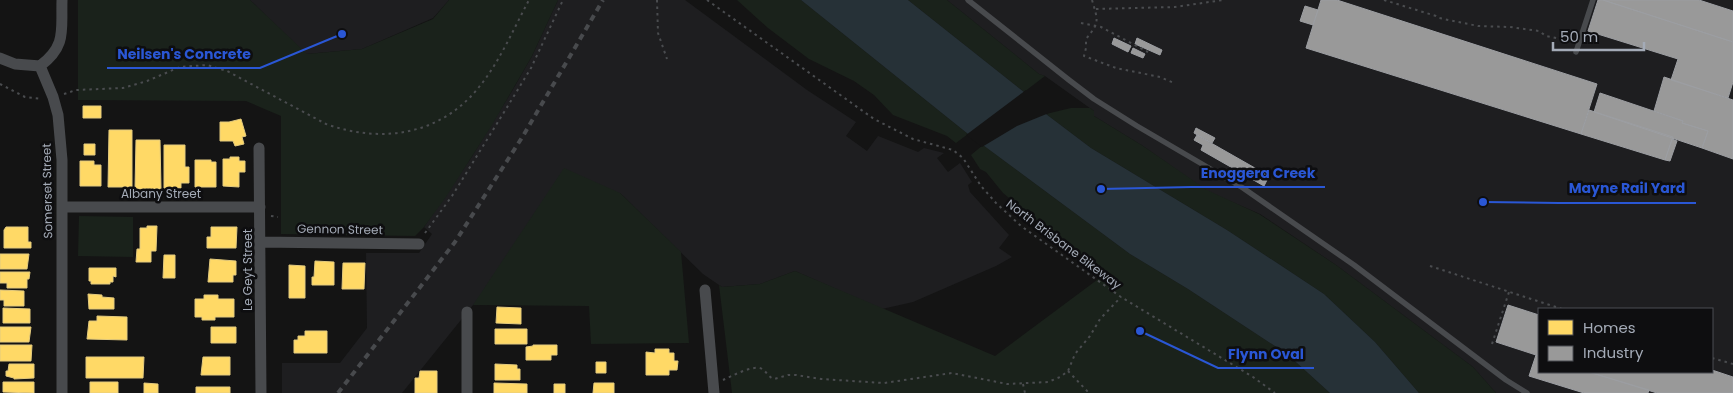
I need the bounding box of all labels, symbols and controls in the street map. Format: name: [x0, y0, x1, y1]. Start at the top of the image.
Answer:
scale bar: [1553, 20, 1644, 52]
text: 50 m: [1560, 26, 1598, 47]
callout: Neilsen's Concrete: [107, 39, 260, 68]
text: Neilsen's Concrete: [117, 44, 251, 64]
street label: Somerset Street: [38, 143, 56, 239]
callout: Enoggera Creek: [1191, 158, 1325, 187]
text: Enoggera Creek: [1201, 163, 1316, 183]
callout: Mayne Rail Yard: [1559, 174, 1696, 203]
text: Mayne Rail Yard: [1569, 178, 1685, 198]
street label: Albany Street: [121, 185, 201, 202]
street label: North Brisbane Bikeway: [1003, 195, 1125, 293]
street label: Gennon Street: [297, 220, 383, 238]
street label: Le Geyt Street: [239, 229, 256, 311]
legend: [1538, 308, 1713, 373]
text: Homes: [1583, 317, 1636, 338]
callout: Flynn Oval: [1218, 339, 1314, 368]
text: Industry: [1583, 342, 1644, 363]
text: Flynn Oval: [1228, 344, 1304, 364]

